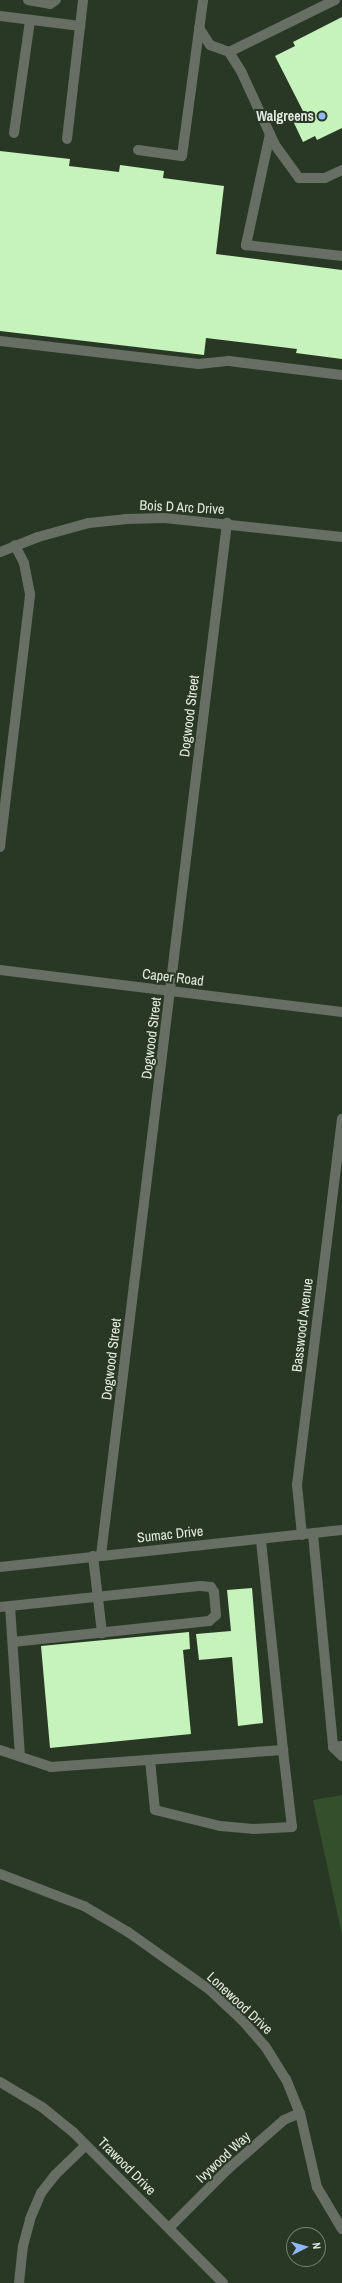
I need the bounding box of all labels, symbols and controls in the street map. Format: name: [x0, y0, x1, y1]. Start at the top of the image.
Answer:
place label: Walgreens: [256, 108, 314, 124]
marker: Walgreens: [317, 111, 327, 121]
street label: Bois D Arc Drive: [139, 496, 225, 518]
street label: Dogwood Street: [176, 674, 202, 758]
street label: Caper Road: [141, 965, 205, 989]
street label: Dogwood Street: [138, 996, 164, 1080]
street label: Basswood Avenue: [288, 1277, 316, 1373]
street label: Dogwood Street: [98, 1317, 124, 1401]
street label: Sumac Drive: [136, 1522, 204, 1546]
street label: Lonewood Drive: [204, 1968, 276, 2038]
street label: Ivywood Way: [192, 2128, 254, 2186]
street label: Trawood Drive: [95, 2134, 159, 2198]
north arrow: [286, 2227, 326, 2267]
text: N: [310, 2242, 324, 2250]

